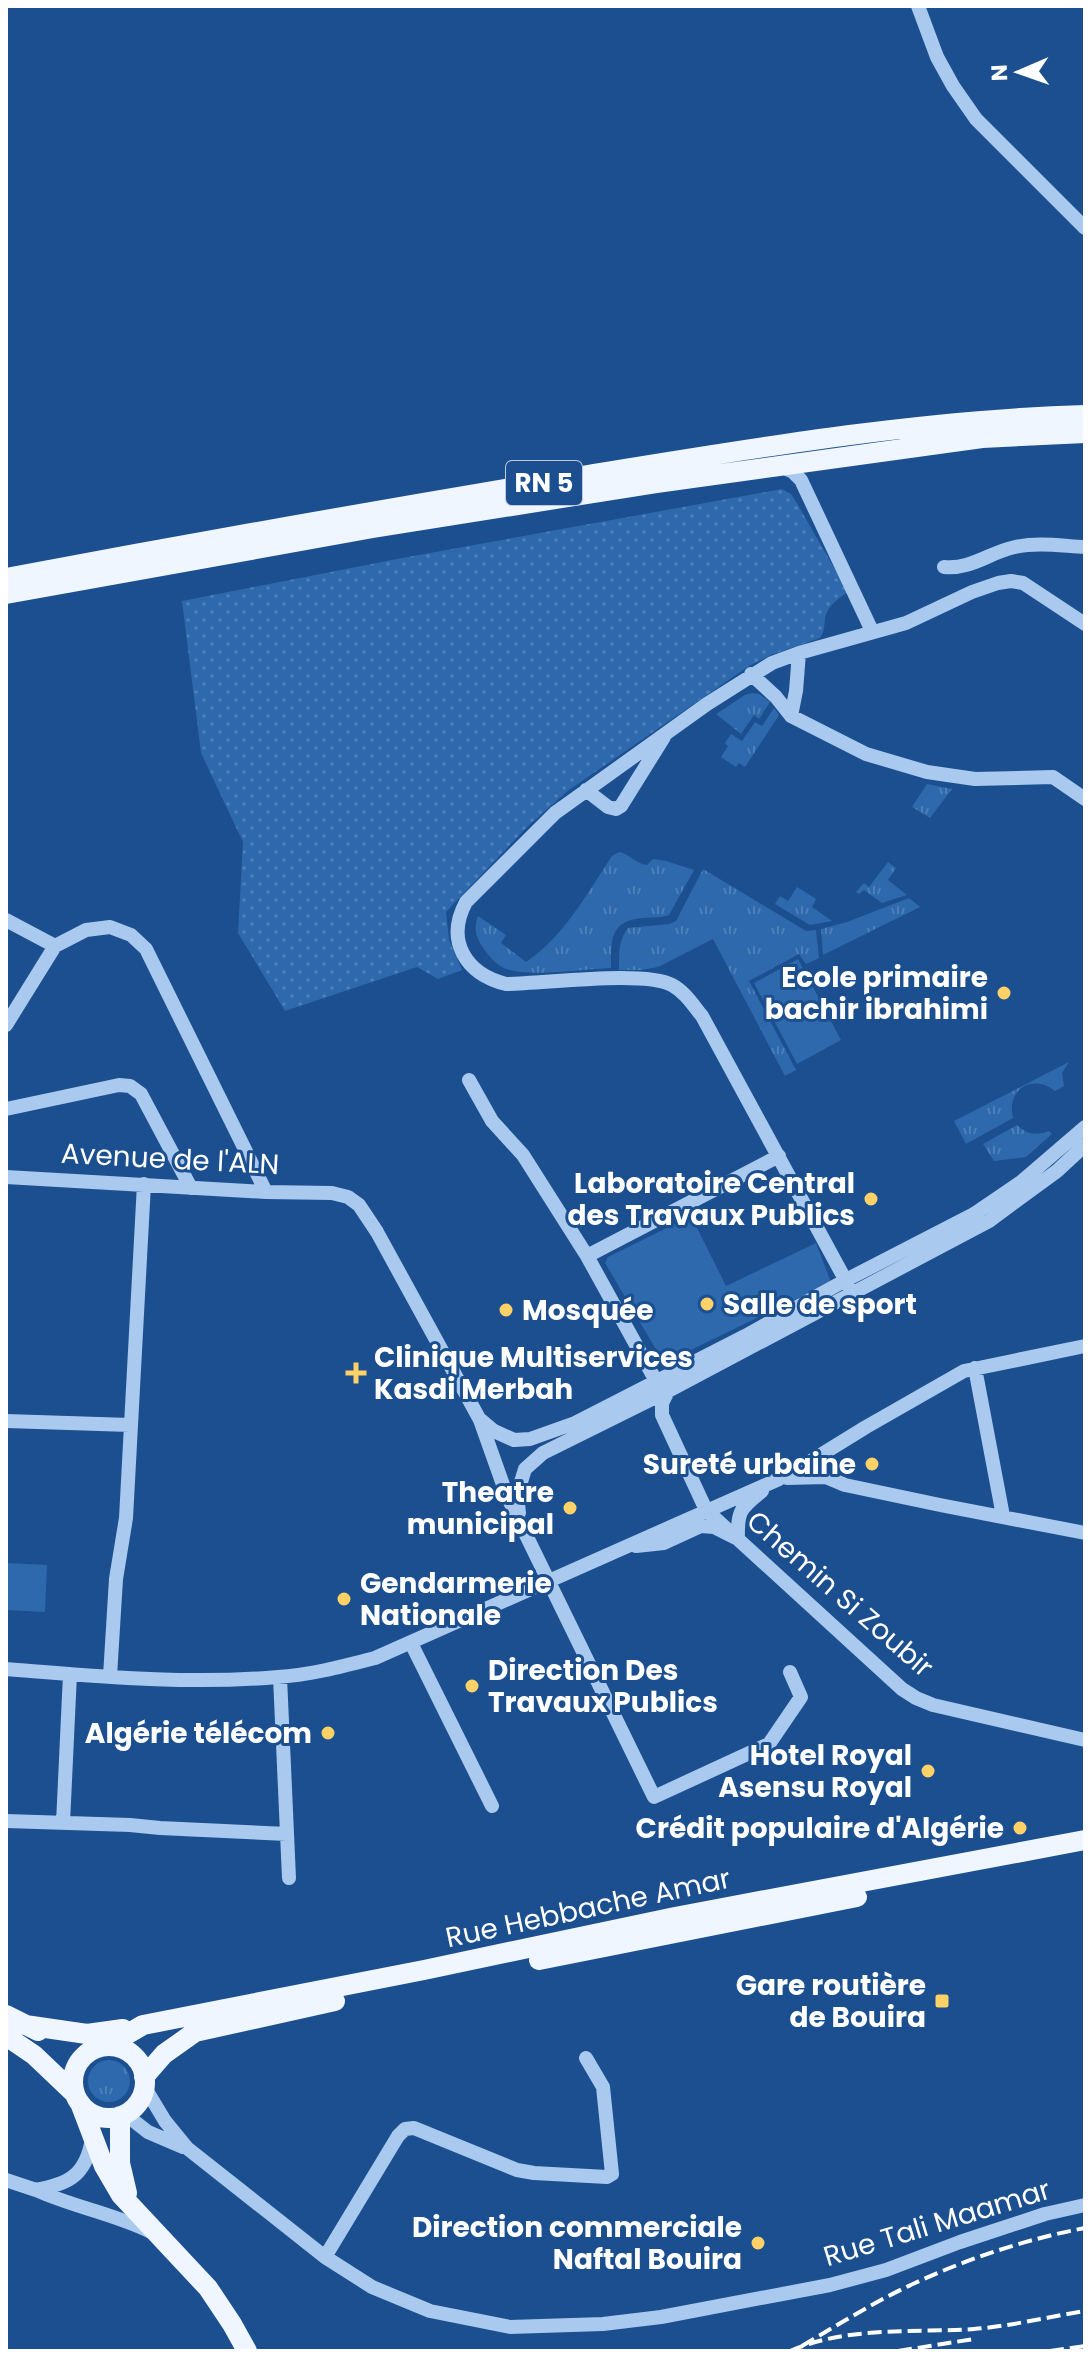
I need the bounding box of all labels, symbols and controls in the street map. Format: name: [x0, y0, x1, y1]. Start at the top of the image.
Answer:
north arrow: [979, 32, 1059, 112]
text: N: [984, 64, 1015, 81]
road number: RN 5: [506, 461, 582, 505]
place label: Ecole primaire bachir ibrahimi: [765, 958, 988, 1029]
marker: Ecole primaire bachir ibrahimi: [995, 984, 1013, 1002]
street label: Avenue de l'ALN: [60, 1134, 280, 1184]
place label: Laboratoire Central des Travaux Publics: [567, 1164, 855, 1235]
marker: Laboratoire Central des Travaux Publics: [862, 1190, 880, 1208]
place label: Salle de sport: [723, 1285, 917, 1324]
place label: Mosquée: [522, 1291, 654, 1330]
marker: Salle de sport: [698, 1295, 716, 1313]
marker: Mosquée: [497, 1301, 515, 1319]
place label: Clinique Multiservices Kasdi Merbah: [374, 1338, 693, 1409]
marker: Clinique Multiservices Kasdi Merbah: [345, 1362, 367, 1384]
place label: Sureté urbaine: [643, 1445, 856, 1484]
marker: Sureté urbaine: [863, 1455, 881, 1473]
place label: Theatre municipal: [407, 1473, 554, 1544]
marker: Theatre municipal: [561, 1499, 579, 1517]
street label: Chemin Si Zoubir: [738, 1502, 942, 1686]
place label: Gendarmerie Nationale: [360, 1564, 552, 1635]
marker: Gendarmerie Nationale: [335, 1590, 353, 1608]
place label: Direction Des Travaux Publics: [488, 1651, 718, 1722]
marker: Direction Des Travaux Publics: [463, 1677, 481, 1695]
place label: Algérie télécom: [85, 1714, 312, 1753]
marker: Algérie télécom: [319, 1724, 337, 1742]
place label: Hotel Royal Asensu Royal: [718, 1736, 912, 1807]
marker: Hotel Royal Asensu Royal: [919, 1762, 937, 1780]
place label: Crédit populaire d'Algérie: [636, 1809, 1004, 1848]
marker: Crédit populaire d'Algérie: [1011, 1819, 1029, 1837]
street label: Rue Hebbache Amar: [442, 1859, 734, 1957]
place label: Gare routière de Bouira: [736, 1966, 926, 2037]
marker: Gare routière de Bouira: [933, 1992, 951, 2010]
street label: Rue Tali Maamar: [819, 2170, 1055, 2276]
place label: Direction commerciale Naftal Bouira: [412, 2208, 742, 2279]
marker: Direction commerciale Naftal Bouira: [749, 2234, 767, 2252]

